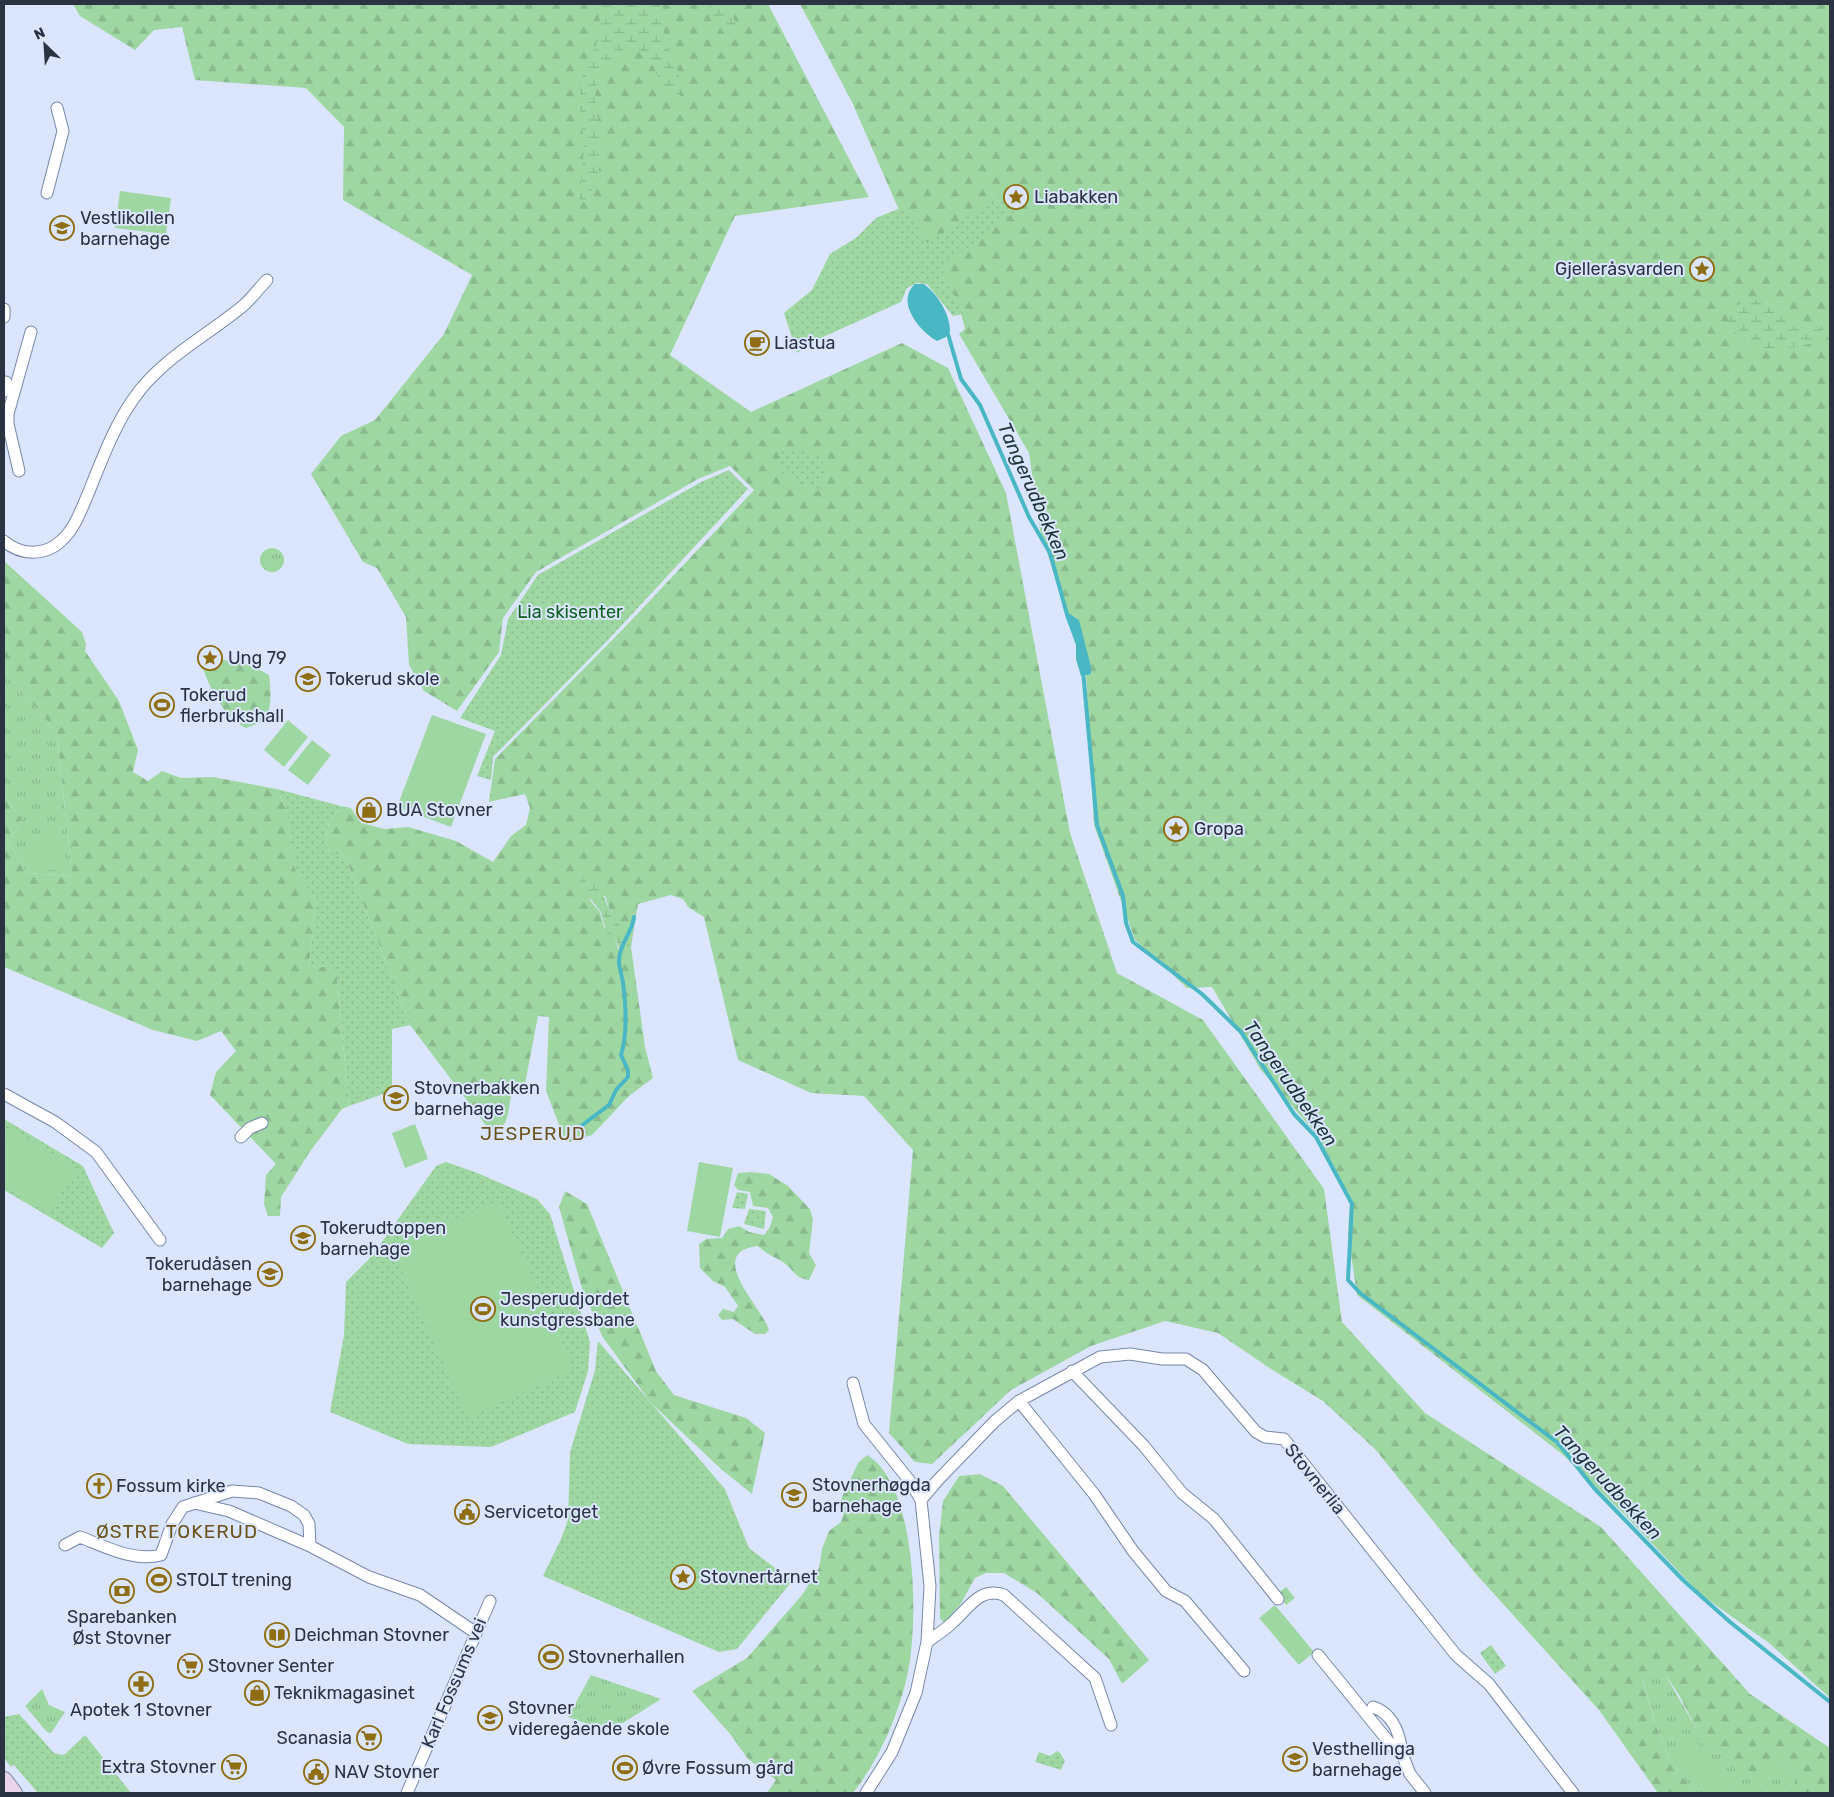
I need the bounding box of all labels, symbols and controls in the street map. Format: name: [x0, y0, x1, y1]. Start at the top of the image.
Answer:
north arrow: [20, 20, 70, 70]
text: N: [32, 24, 48, 44]
place icon: Liabakken: [1003, 184, 1029, 210]
place label: Liabakken: [1034, 186, 1118, 208]
place label: Vestlikollen barnehage: [80, 207, 175, 250]
school or university icon: Vestlikollen barnehage: [49, 215, 75, 241]
place icon: Gjelleråsvarden: [1689, 256, 1715, 282]
place label: Gjelleråsvarden: [1555, 258, 1684, 280]
cafe icon: Liastua: [744, 330, 770, 356]
place label: Liastua: [774, 332, 835, 354]
water label: Tangerudbekken: [993, 419, 1074, 564]
park label: Lia skisenter: [517, 601, 623, 623]
place icon: Ung 79: [197, 645, 223, 671]
place label: Ung 79: [228, 647, 287, 669]
school or university icon: Tokerud skole: [295, 666, 321, 692]
place label: Tokerud skole: [326, 668, 440, 690]
place label: Tokerud flerbrukshall: [180, 684, 284, 727]
sports icon: Tokerud flerbrukshall: [149, 692, 175, 718]
shop icon: BUA Stovner: [356, 797, 382, 823]
place label: BUA Stovner: [386, 799, 493, 821]
place icon: Gropa: [1163, 816, 1189, 842]
place label: Gropa: [1194, 818, 1244, 840]
water label: Tangerudbekken: [1239, 1016, 1343, 1151]
place label: Stovnerbakken barnehage: [414, 1077, 540, 1120]
school or university icon: Stovnerbakken barnehage: [383, 1085, 409, 1111]
district label: JESPERUD: [480, 1122, 586, 1145]
place label: Tokerudtoppen barnehage: [320, 1217, 446, 1260]
school or university icon: Tokerudtoppen barnehage: [290, 1225, 316, 1251]
place label: Tokerudåsen barnehage: [146, 1253, 252, 1296]
school or university icon: Tokerudåsen barnehage: [257, 1261, 283, 1287]
place label: Jesperudjordet kunstgressbane: [500, 1288, 635, 1331]
sports icon: Jesperudjordet kunstgressbane: [470, 1296, 496, 1322]
water label: Tangerudbekken: [1549, 1420, 1667, 1545]
street label: Stovnerlia: [1280, 1439, 1350, 1519]
church icon: Fossum kirke: [86, 1473, 112, 1499]
place label: Stovnerhøgda barnehage: [812, 1474, 931, 1517]
place label: Fossum kirke: [116, 1475, 226, 1497]
school or university icon: Stovnerhøgda barnehage: [781, 1482, 807, 1508]
public building icon: Servicetorget: [454, 1499, 480, 1525]
place label: Servicetorget: [484, 1501, 598, 1523]
district label: ØSTRE TOKERUD: [96, 1520, 258, 1543]
place icon: Stovnertårnet: [670, 1564, 696, 1590]
place label: Stovnertårnet: [700, 1566, 818, 1588]
sports icon: STOLT trening: [146, 1567, 172, 1593]
place label: STOLT trening: [176, 1569, 292, 1591]
bank icon: Sparebanken Øst Stovner: [109, 1578, 135, 1604]
place label: Sparebanken Øst Stovner: [67, 1606, 177, 1649]
street label: Karl Fossums vei: [417, 1615, 491, 1751]
library icon: Deichman Stovner: [264, 1622, 290, 1648]
place label: Deichman Stovner: [294, 1624, 449, 1646]
sports icon: Stovnerhallen: [538, 1644, 564, 1670]
place label: Stovnerhallen: [568, 1646, 685, 1668]
supermarket icon: Stovner Senter: [177, 1653, 203, 1679]
place label: Stovner Senter: [208, 1655, 334, 1677]
pharmacy icon: Apotek 1 Stovner: [128, 1671, 154, 1697]
shop icon: Teknikmagasinet: [244, 1680, 270, 1706]
place label: Teknikmagasinet: [274, 1682, 415, 1704]
place label: Stovner videregående skole: [508, 1697, 670, 1740]
place label: Apotek 1 Stovner: [70, 1699, 212, 1721]
school or university icon: Stovner videregående skole: [477, 1705, 503, 1731]
supermarket icon: Scanasia: [356, 1725, 382, 1751]
place label: Scanasia: [277, 1727, 352, 1749]
place label: Vesthellinga barnehage: [1312, 1738, 1415, 1781]
school or university icon: Vesthellinga barnehage: [1282, 1746, 1308, 1772]
supermarket icon: Extra Stovner: [221, 1754, 247, 1780]
sports icon: Øvre Fossum gård: [612, 1755, 638, 1781]
place label: Extra Stovner: [101, 1756, 216, 1778]
place label: Øvre Fossum gård: [642, 1757, 794, 1779]
public building icon: NAV Stovner: [303, 1759, 329, 1785]
place label: NAV Stovner: [334, 1761, 440, 1783]

